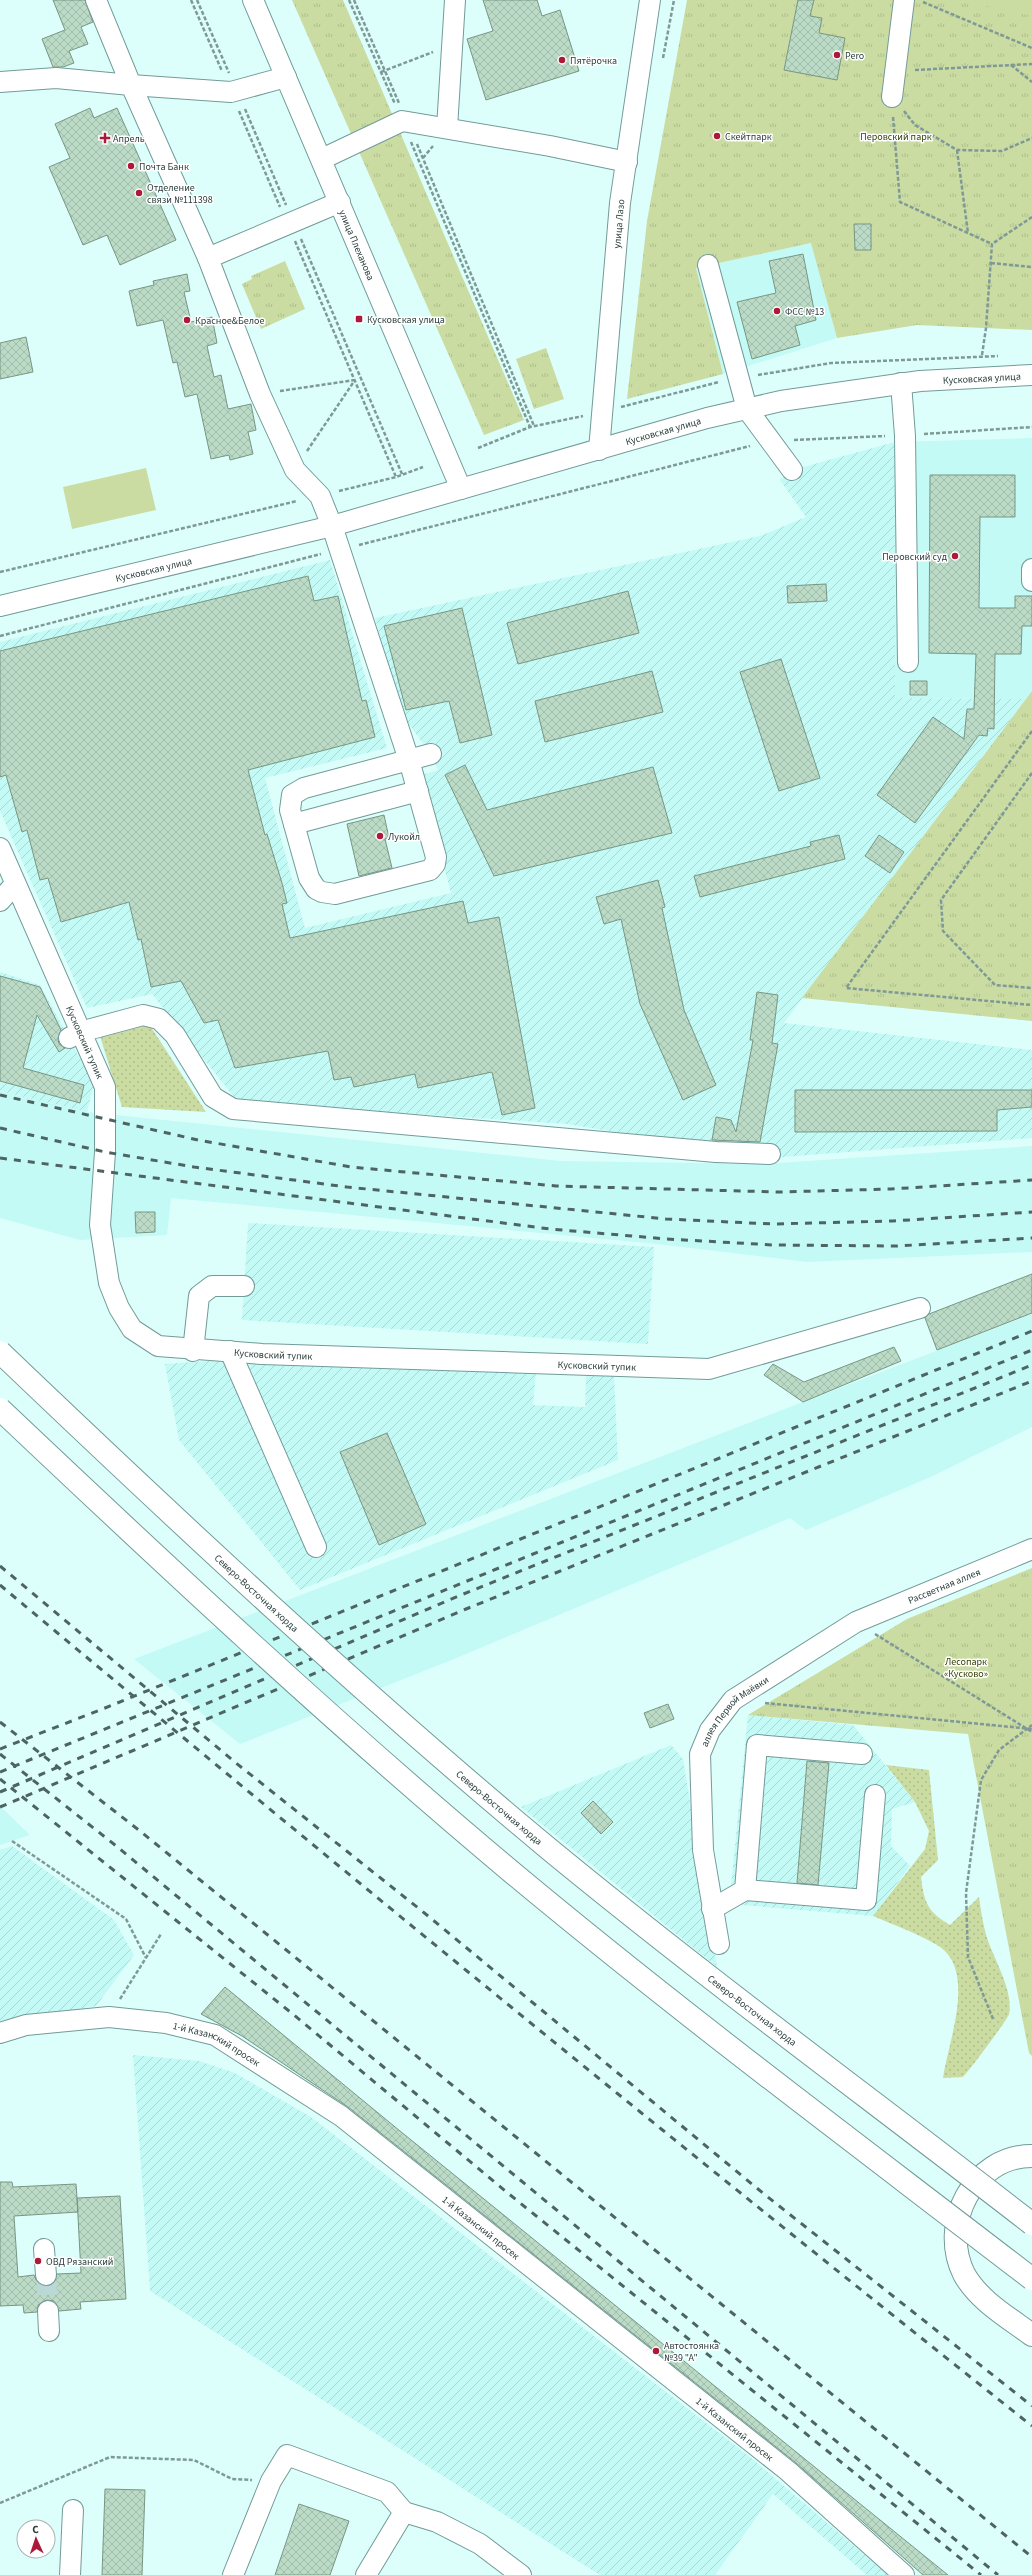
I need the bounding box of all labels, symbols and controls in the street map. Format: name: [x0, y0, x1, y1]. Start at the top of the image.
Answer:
place label: Pero: [845, 49, 864, 63]
marker: Pero: [832, 50, 842, 60]
place label: Пятёрочка: [570, 54, 617, 68]
marker: Пятёрочка: [557, 55, 567, 65]
place label: Скейтпарк: [725, 130, 772, 144]
park label: Перовский парк: [860, 130, 932, 144]
marker: Скейтпарк: [712, 131, 722, 141]
place label: Апрель: [113, 132, 145, 146]
marker: Апрель: [100, 133, 110, 143]
place label: Почта Банк: [139, 160, 189, 174]
marker: Почта Банк: [126, 161, 136, 171]
place label: Отделение связи №111398: [147, 181, 213, 207]
marker: Отделение связи №111398: [134, 188, 144, 198]
street label: улица Лазо: [610, 198, 628, 249]
street label: улица Плеханова: [335, 208, 377, 283]
place label: ФСС №13: [785, 305, 824, 319]
marker: ФСС №13: [772, 306, 782, 316]
place label: Кусковская улица: [367, 313, 445, 327]
place label: Красное&Белое: [195, 314, 264, 328]
marker: Кусковская улица: [354, 314, 364, 324]
marker: Красное&Белое: [182, 315, 192, 325]
street label: Кусковская улица: [943, 370, 1021, 388]
street label: Кусковская улица: [624, 414, 703, 449]
place label: Перовский суд: [882, 550, 948, 564]
marker: Перовский суд: [950, 551, 960, 561]
street label: Кусковская улица: [114, 554, 193, 586]
place label: Лукойл: [388, 830, 420, 844]
marker: Лукойл: [375, 831, 385, 841]
street label: Кусковский тупик: [62, 1004, 107, 1081]
street label: Кусковский тупик: [233, 1346, 312, 1364]
street label: Кусковский тупик: [557, 1358, 636, 1375]
street label: Северо-Восточная хорда: [211, 1551, 301, 1636]
street label: Рассветная аллея: [906, 1565, 983, 1608]
park label: Лесопарк «Кусково»: [944, 1655, 988, 1681]
street label: аллея Первой Маёвки: [698, 1673, 772, 1749]
street label: Северо-Восточная хорда: [453, 1767, 545, 1849]
street label: Северо-Восточная хорда: [704, 1972, 799, 2050]
street label: 1-й Казанский просек: [171, 2019, 262, 2070]
street label: 1-й Казанский просек: [439, 2193, 522, 2263]
place label: ОВД Рязанский: [46, 2255, 114, 2269]
marker: ОВД Рязанский: [33, 2256, 43, 2266]
place label: Автостоянка №39 "А": [664, 2339, 719, 2365]
marker: Автостоянка №39 "А": [651, 2346, 661, 2356]
street label: 1-й Казанский просек: [692, 2394, 776, 2465]
north arrow: [16, 2519, 56, 2559]
text: С: [32, 2522, 40, 2537]

